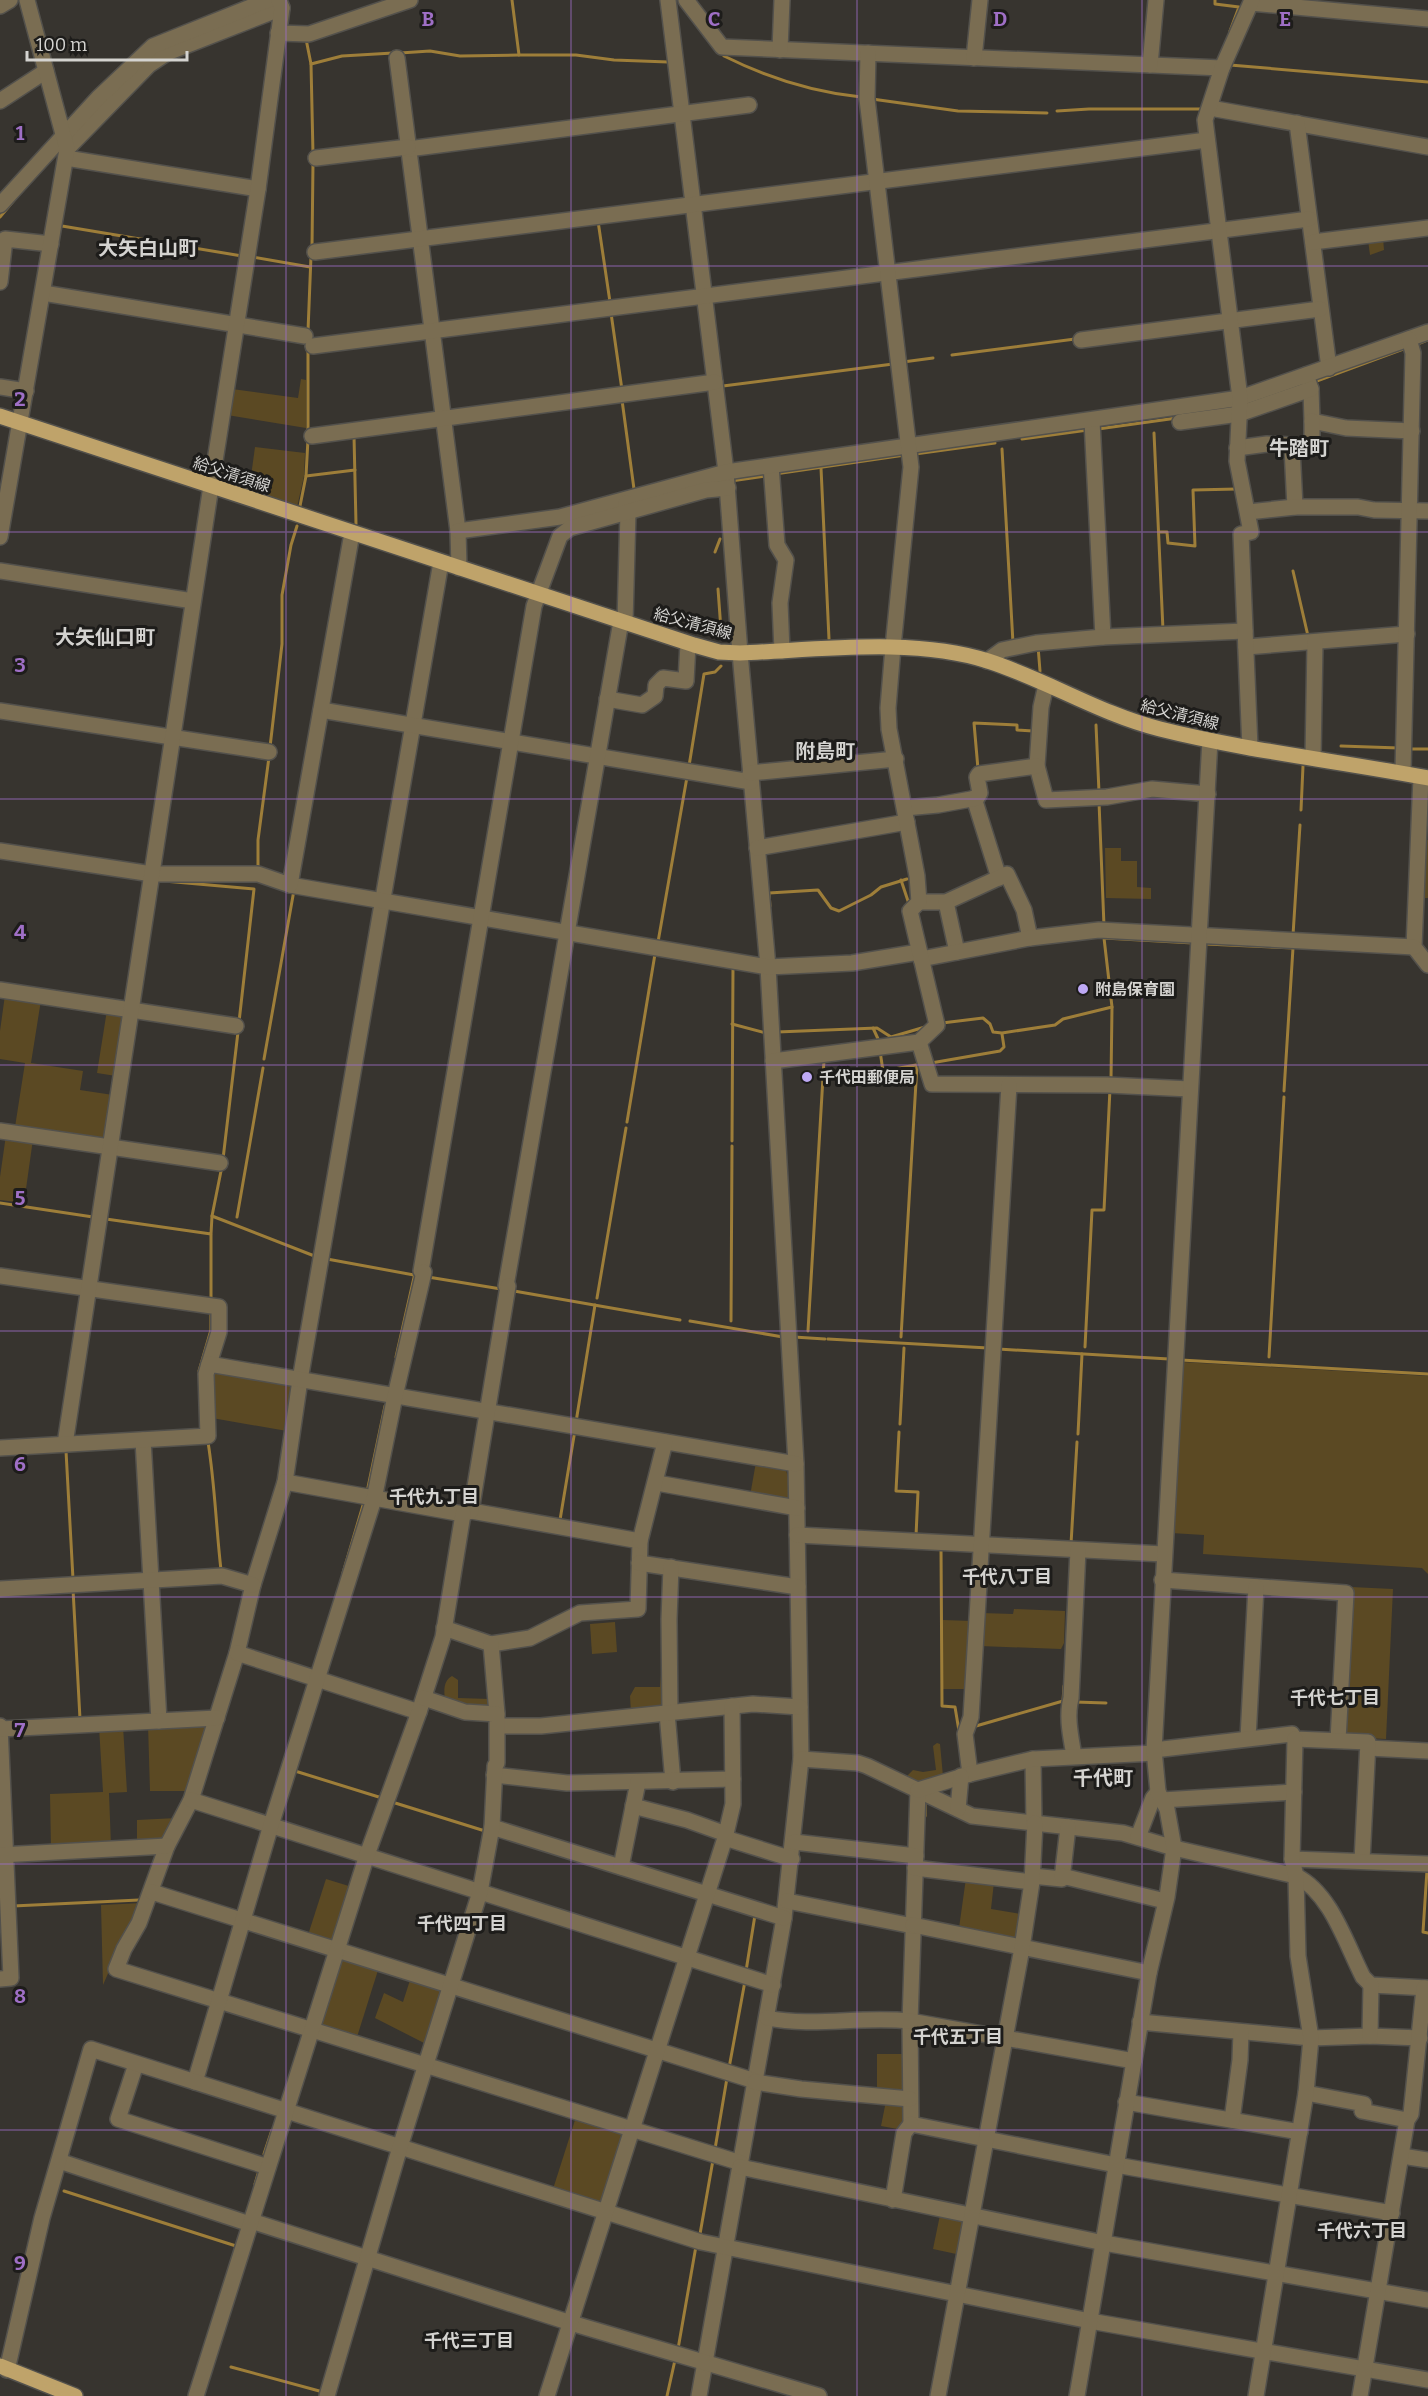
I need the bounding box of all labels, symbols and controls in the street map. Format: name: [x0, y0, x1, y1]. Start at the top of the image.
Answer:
text: B: [422, 7, 435, 31]
text: C: [708, 7, 720, 31]
text: D: [993, 7, 1007, 31]
text: E: [1279, 7, 1291, 31]
scale bar: [27, 24, 188, 62]
text: 100 m: [36, 34, 87, 56]
text: 1: [16, 121, 25, 145]
district label: 大矢白山町: [98, 236, 198, 260]
text: 2: [14, 387, 26, 411]
district label: 牛踏町: [1269, 436, 1329, 460]
street label: 給父清須線: [191, 453, 273, 496]
street label: 給父清須線: [652, 604, 734, 643]
district label: 大矢仙口町: [55, 625, 155, 649]
text: 3: [14, 653, 26, 677]
street label: 給父清須線: [1139, 696, 1221, 733]
district label: 附島町: [795, 739, 855, 763]
text: 4: [14, 920, 26, 944]
place label: 附島保育園: [1095, 980, 1175, 999]
marker: 附島保育園: [1076, 982, 1090, 996]
place label: 千代田郵便局: [819, 1068, 915, 1087]
marker: 千代田郵便局: [800, 1070, 814, 1084]
text: 5: [15, 1186, 26, 1210]
text: 6: [14, 1452, 26, 1476]
district label: 千代九丁目: [389, 1486, 479, 1508]
district label: 千代八丁目: [962, 1566, 1052, 1588]
district label: 千代七丁目: [1290, 1687, 1380, 1709]
text: 7: [15, 1718, 26, 1742]
district label: 千代町: [1073, 1766, 1133, 1790]
district label: 千代四丁目: [417, 1913, 507, 1935]
text: 8: [14, 1984, 26, 2008]
district label: 千代五丁目: [913, 2026, 1003, 2048]
district label: 千代六丁目: [1317, 2220, 1407, 2242]
text: 9: [14, 2251, 26, 2275]
district label: 千代三丁目: [424, 2330, 514, 2352]

